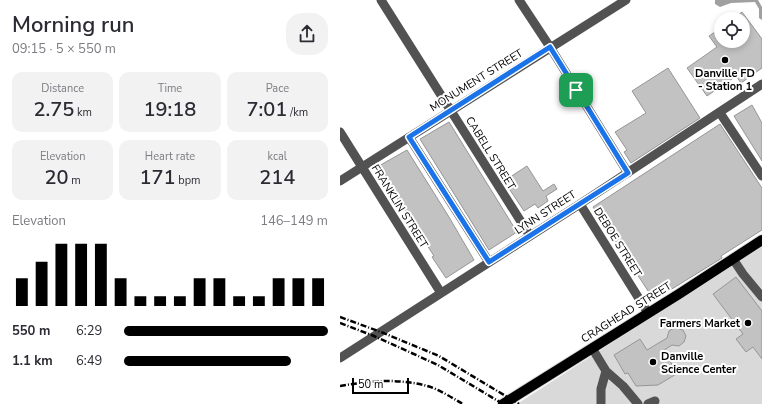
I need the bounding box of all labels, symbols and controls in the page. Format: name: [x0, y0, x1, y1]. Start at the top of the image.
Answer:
text: Morning run: [12, 10, 135, 40]
map controls: [714, 12, 750, 48]
button: locate: [714, 12, 750, 48]
button: share: [286, 13, 328, 55]
text: 09:15 · 5 × 550 m: [12, 40, 116, 58]
street label: MONUMENT STREET: [427, 45, 526, 115]
marker: Danville FD - Station 1: [720, 55, 730, 65]
place label: Danville FD - Station 1: [695, 66, 755, 94]
pin: [559, 73, 593, 107]
icon: arrive: [565, 79, 587, 101]
text: Distance: [41, 81, 84, 96]
text: Time: [158, 81, 182, 96]
text: Pace: [266, 81, 289, 96]
text: 2.75: [33, 96, 74, 123]
text: 19:18: [144, 96, 196, 123]
text: 7:01: [247, 96, 287, 123]
text: km: [74, 105, 92, 120]
text: /km: [287, 105, 308, 120]
street label: CABELL STREET: [462, 114, 519, 193]
text: Elevation: [40, 149, 85, 164]
text: Heart rate: [145, 149, 195, 164]
text: kcal: [268, 149, 287, 164]
street label: FRANKLIN STREET: [368, 162, 432, 251]
text: 20: [45, 164, 69, 191]
text: 171: [139, 164, 175, 191]
text: 214: [259, 164, 295, 191]
text: m: [69, 173, 81, 188]
text: bpm: [175, 173, 201, 188]
street label: LYNN STREET: [512, 187, 579, 238]
street label: DEBOE STREET: [590, 205, 645, 280]
text: Elevation: [12, 212, 66, 230]
text: 146–149 m: [260, 212, 328, 230]
street label: CRAGHEAD STREET: [578, 278, 675, 346]
place label: Farmers Market: [660, 316, 741, 331]
marker: Farmers Market: [743, 318, 753, 328]
text: 550 m: [12, 322, 50, 340]
text: 6:29: [76, 322, 102, 340]
place label: Danville Science Center: [661, 349, 737, 377]
text: 1.1 km: [12, 352, 53, 370]
text: 6:49: [76, 352, 102, 370]
marker: Danville Science Center: [648, 357, 658, 367]
scale bar: [352, 376, 409, 395]
text: 50 m: [358, 377, 383, 392]

